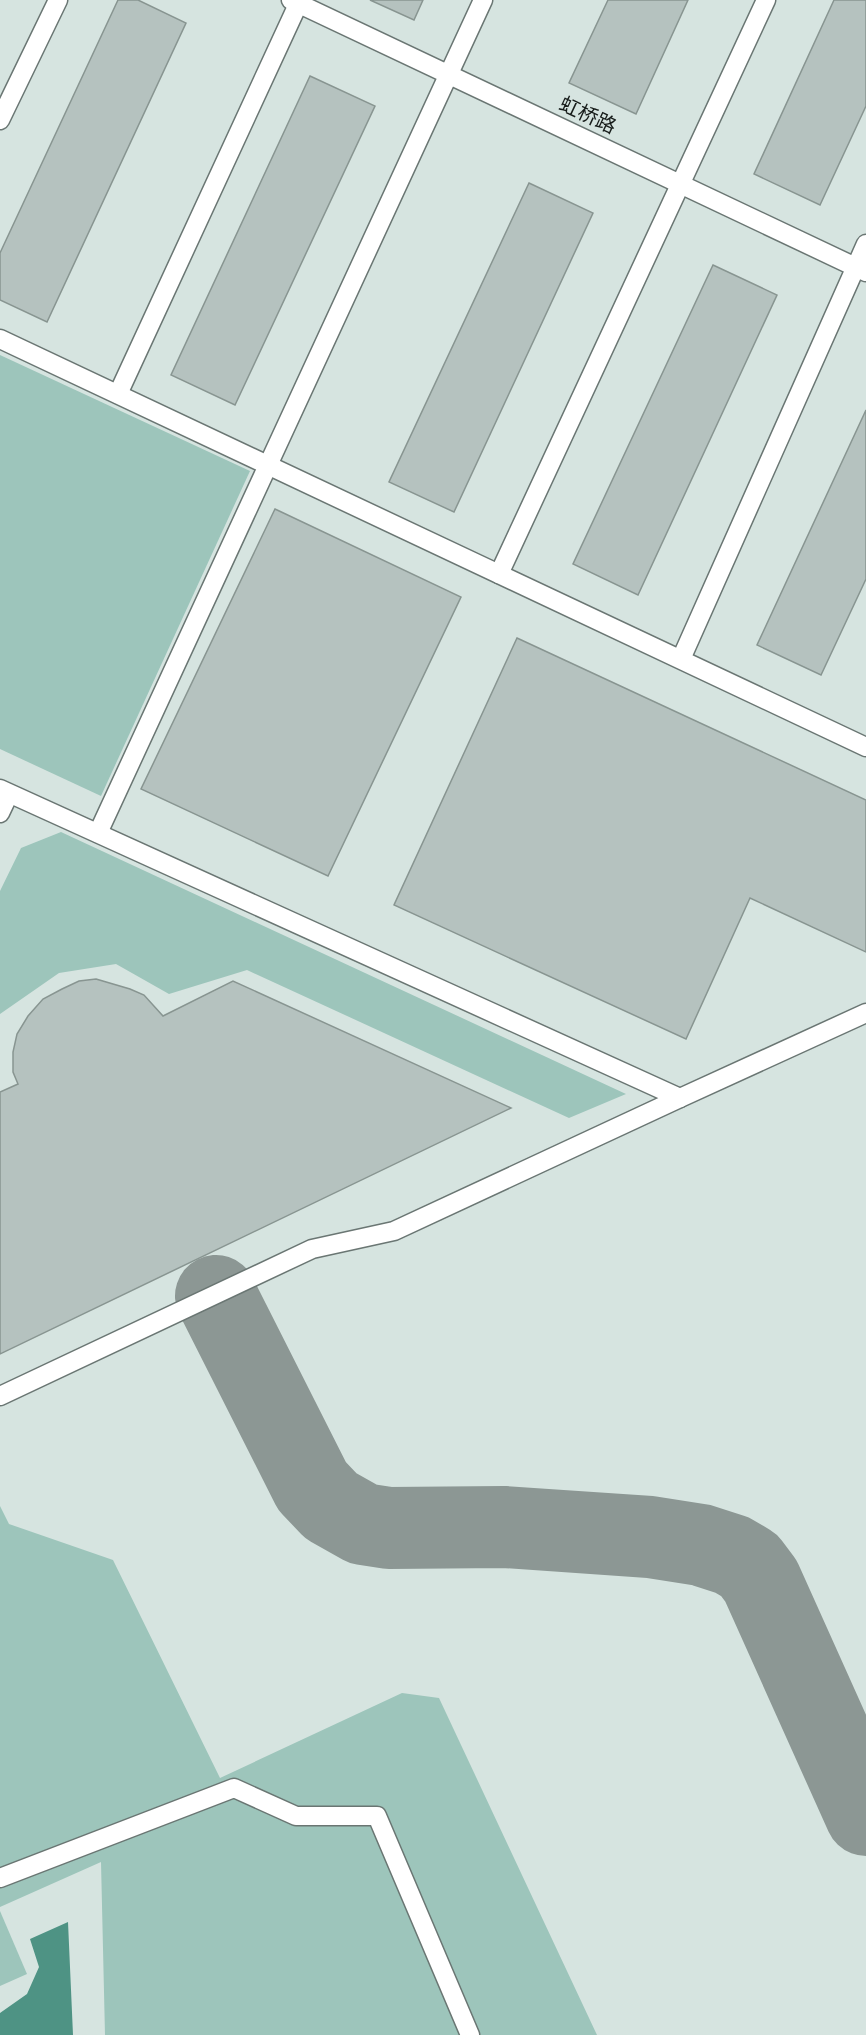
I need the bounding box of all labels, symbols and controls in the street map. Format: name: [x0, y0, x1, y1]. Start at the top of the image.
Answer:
street label: 虹桥路: [556, 91, 620, 139]

